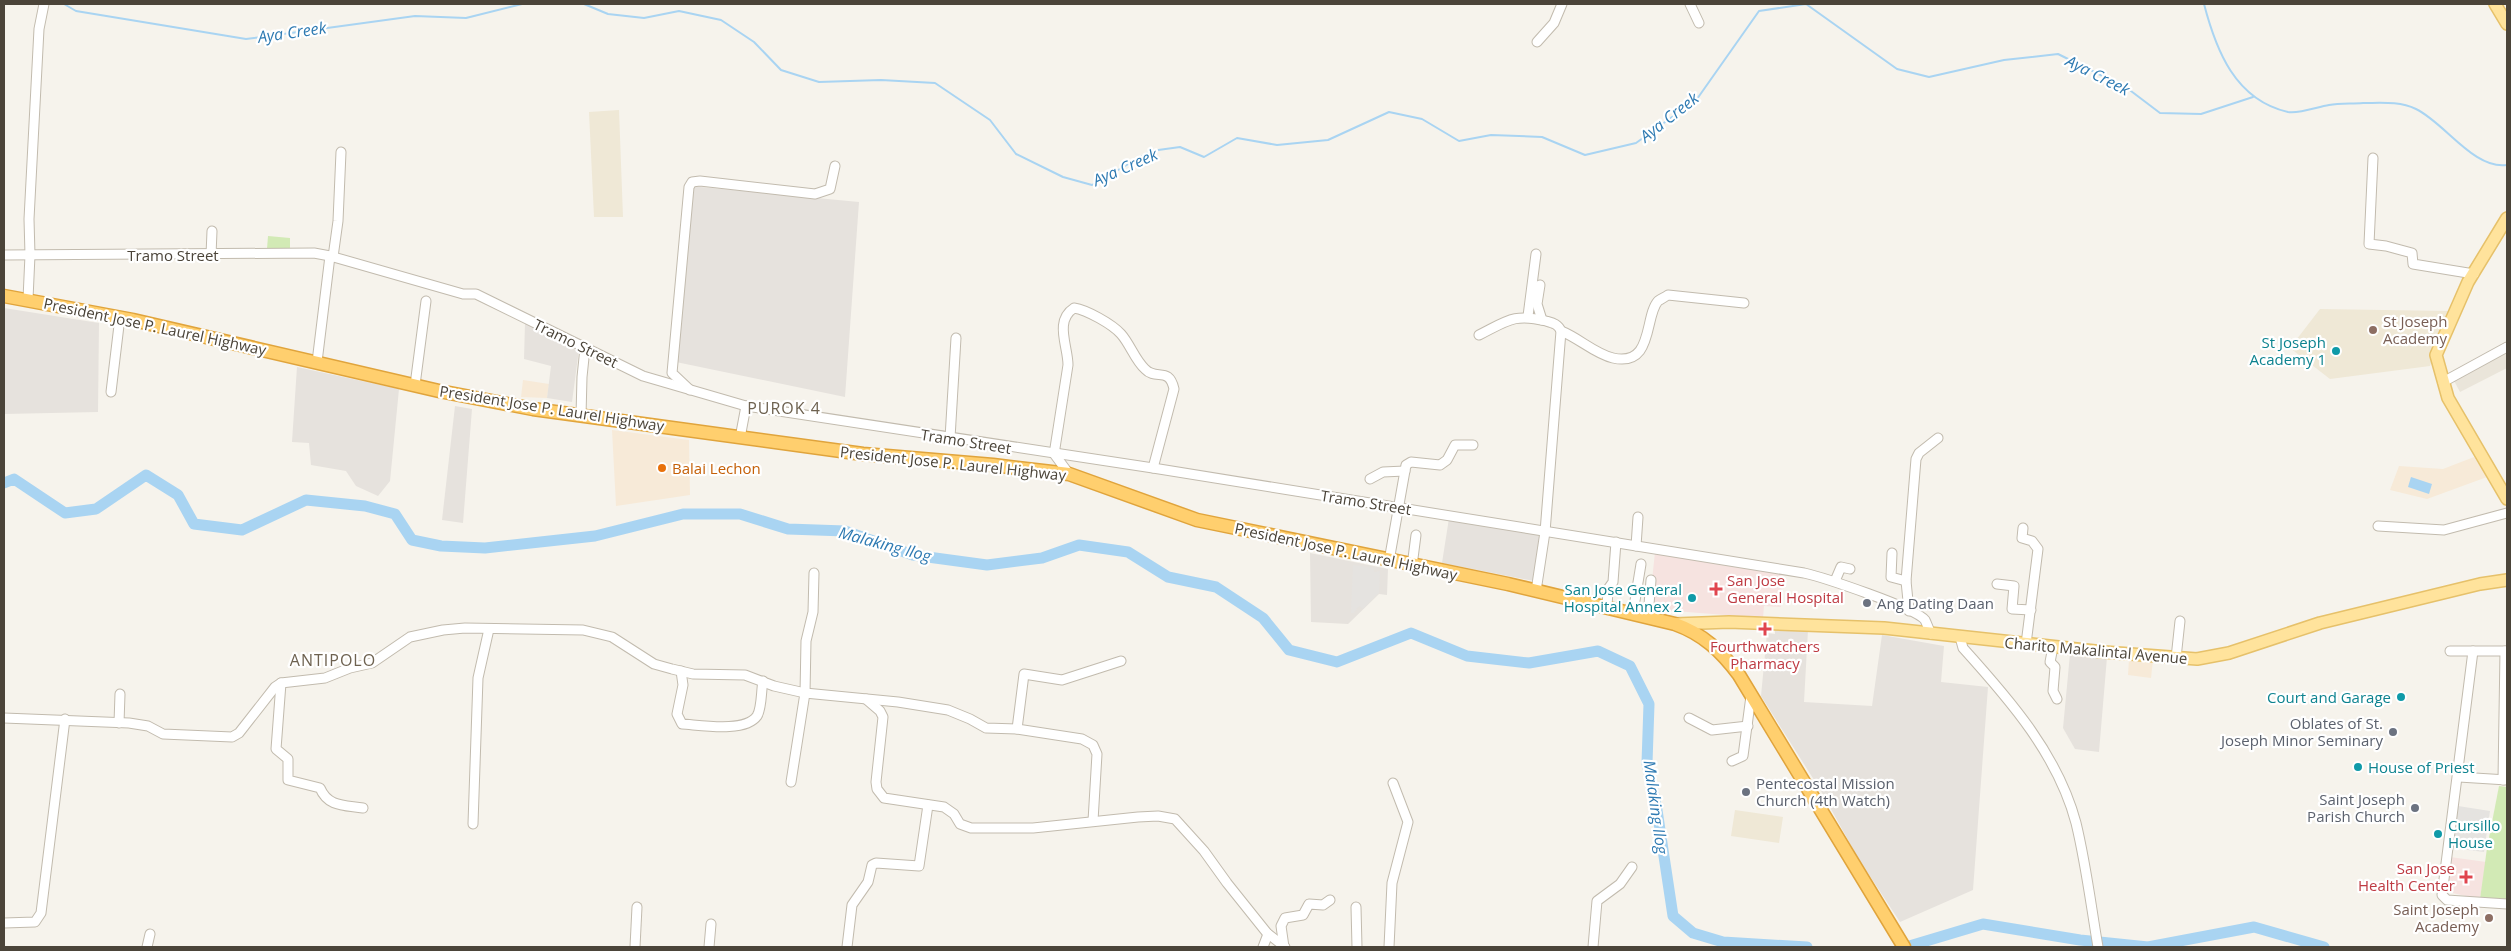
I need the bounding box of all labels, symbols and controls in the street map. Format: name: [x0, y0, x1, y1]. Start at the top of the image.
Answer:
water label: Aya Creek: [255, 16, 329, 48]
water label: Aya Creek: [2061, 49, 2135, 101]
water label: Aya Creek: [1634, 86, 1704, 148]
water label: Aya Creek: [1088, 142, 1162, 191]
street label: Tramo Street: [127, 245, 219, 265]
street label: President Jose P. Laurel Highway: [42, 293, 269, 360]
place label: St Joseph Academy: [2383, 311, 2447, 348]
street label: Tramo Street: [531, 314, 621, 372]
marker: St Joseph Academy: [2367, 324, 2379, 336]
place label: St Joseph Academy 1: [2250, 332, 2326, 369]
marker: St Joseph Academy 1: [2330, 345, 2342, 357]
street label: President Jose P. Laurel Highway: [438, 380, 666, 436]
district label: PUROK 4: [747, 397, 821, 419]
street label: Tramo Street: [919, 424, 1013, 458]
street label: President Jose P. Laurel Highway: [839, 441, 1068, 485]
place label: Balai Lechon: [672, 458, 761, 478]
marker: Balai Lechon: [656, 462, 668, 474]
street label: Tramo Street: [1319, 485, 1413, 519]
street label: President Jose P. Laurel Highway: [1233, 518, 1460, 585]
water label: Malaking Ilog: [836, 521, 934, 567]
place label: San Jose General Hospital: [1727, 570, 1844, 607]
place label: San Jose General Hospital Annex 2: [1564, 579, 1682, 616]
marker: San Jose General Hospital: [1709, 582, 1723, 596]
marker: San Jose General Hospital Annex 2: [1686, 592, 1698, 604]
place label: Ang Dating Daan: [1877, 593, 1994, 613]
marker: Ang Dating Daan: [1861, 597, 1873, 609]
marker: Fourthwatchers Pharmacy: [1759, 623, 1771, 635]
street label: Charito Makalintal Avenue: [2004, 632, 2188, 668]
place label: Fourthwatchers Pharmacy: [1710, 636, 1820, 673]
district label: ANTIPOLO: [290, 649, 376, 671]
place label: Court and Garage: [2267, 687, 2391, 707]
marker: Court and Garage: [2395, 691, 2407, 703]
place label: Oblates of St. Joseph Minor Seminary: [2219, 713, 2383, 750]
marker: Oblates of St. Joseph Minor Seminary: [2387, 726, 2399, 738]
place label: House of Priest: [2368, 757, 2475, 777]
water label: Malaking Ilog: [1639, 759, 1674, 856]
marker: House of Priest: [2352, 761, 2364, 773]
place label: Pentecostal Mission Church (4th Watch): [1756, 773, 1895, 810]
marker: Pentecostal Mission Church (4th Watch): [1740, 786, 1752, 798]
place label: Saint Joseph Parish Church: [2307, 789, 2405, 826]
marker: Saint Joseph Parish Church: [2409, 802, 2421, 814]
place label: Cursillo House: [2448, 815, 2500, 852]
marker: Cursillo House: [2432, 828, 2444, 840]
place label: San Jose Health Center: [2358, 858, 2455, 895]
marker: San Jose Health Center: [2459, 870, 2473, 884]
place label: Saint Joseph Academy: [2393, 899, 2479, 936]
marker: Saint Joseph Academy: [2483, 912, 2495, 924]

